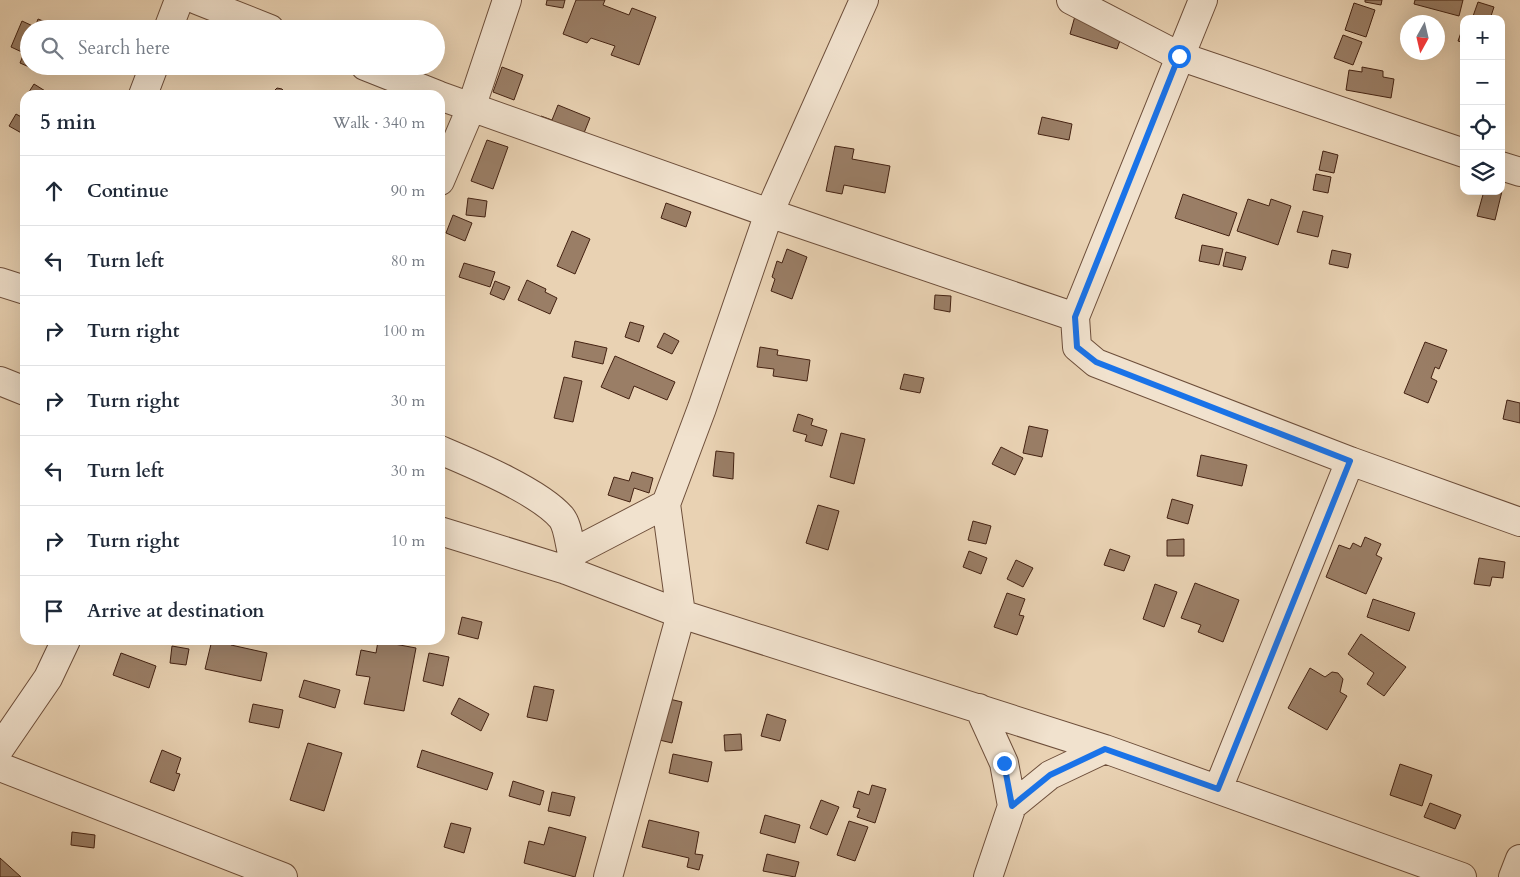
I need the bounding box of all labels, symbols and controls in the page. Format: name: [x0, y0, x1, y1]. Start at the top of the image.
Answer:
north arrow: [1400, 15, 1445, 60]
map controls: [1460, 15, 1505, 195]
button: +: [1460, 15, 1505, 60]
search box: [20, 20, 445, 75]
icon: search: [38, 34, 66, 62]
text: Search here: [78, 35, 170, 61]
route start: [1168, 45, 1191, 68]
button: −: [1460, 60, 1505, 105]
button: locate: [1460, 105, 1505, 150]
text: 5 min: [40, 108, 96, 137]
text: Walk · 340 m: [333, 112, 425, 134]
button: layers: [1460, 150, 1505, 195]
icon: ahead: [40, 177, 68, 205]
text: Continue: [87, 178, 169, 204]
text: 90 m: [391, 180, 425, 202]
icon: left: [40, 247, 68, 275]
text: Turn left: [87, 248, 164, 274]
text: 80 m: [391, 250, 425, 272]
icon: right: [40, 317, 68, 345]
text: Turn right: [87, 318, 179, 344]
text: 100 m: [383, 320, 425, 342]
icon: right: [40, 387, 68, 415]
text: Turn right: [87, 388, 179, 414]
text: 30 m: [391, 390, 425, 412]
icon: left: [40, 457, 68, 485]
text: Turn left: [87, 458, 164, 484]
text: 30 m: [391, 460, 425, 482]
icon: right: [40, 527, 68, 555]
text: Turn right: [87, 528, 179, 554]
text: 10 m: [391, 530, 425, 552]
icon: arrive: [40, 597, 68, 625]
text: Arrive at destination: [87, 598, 264, 624]
route end: [993, 752, 1016, 775]

